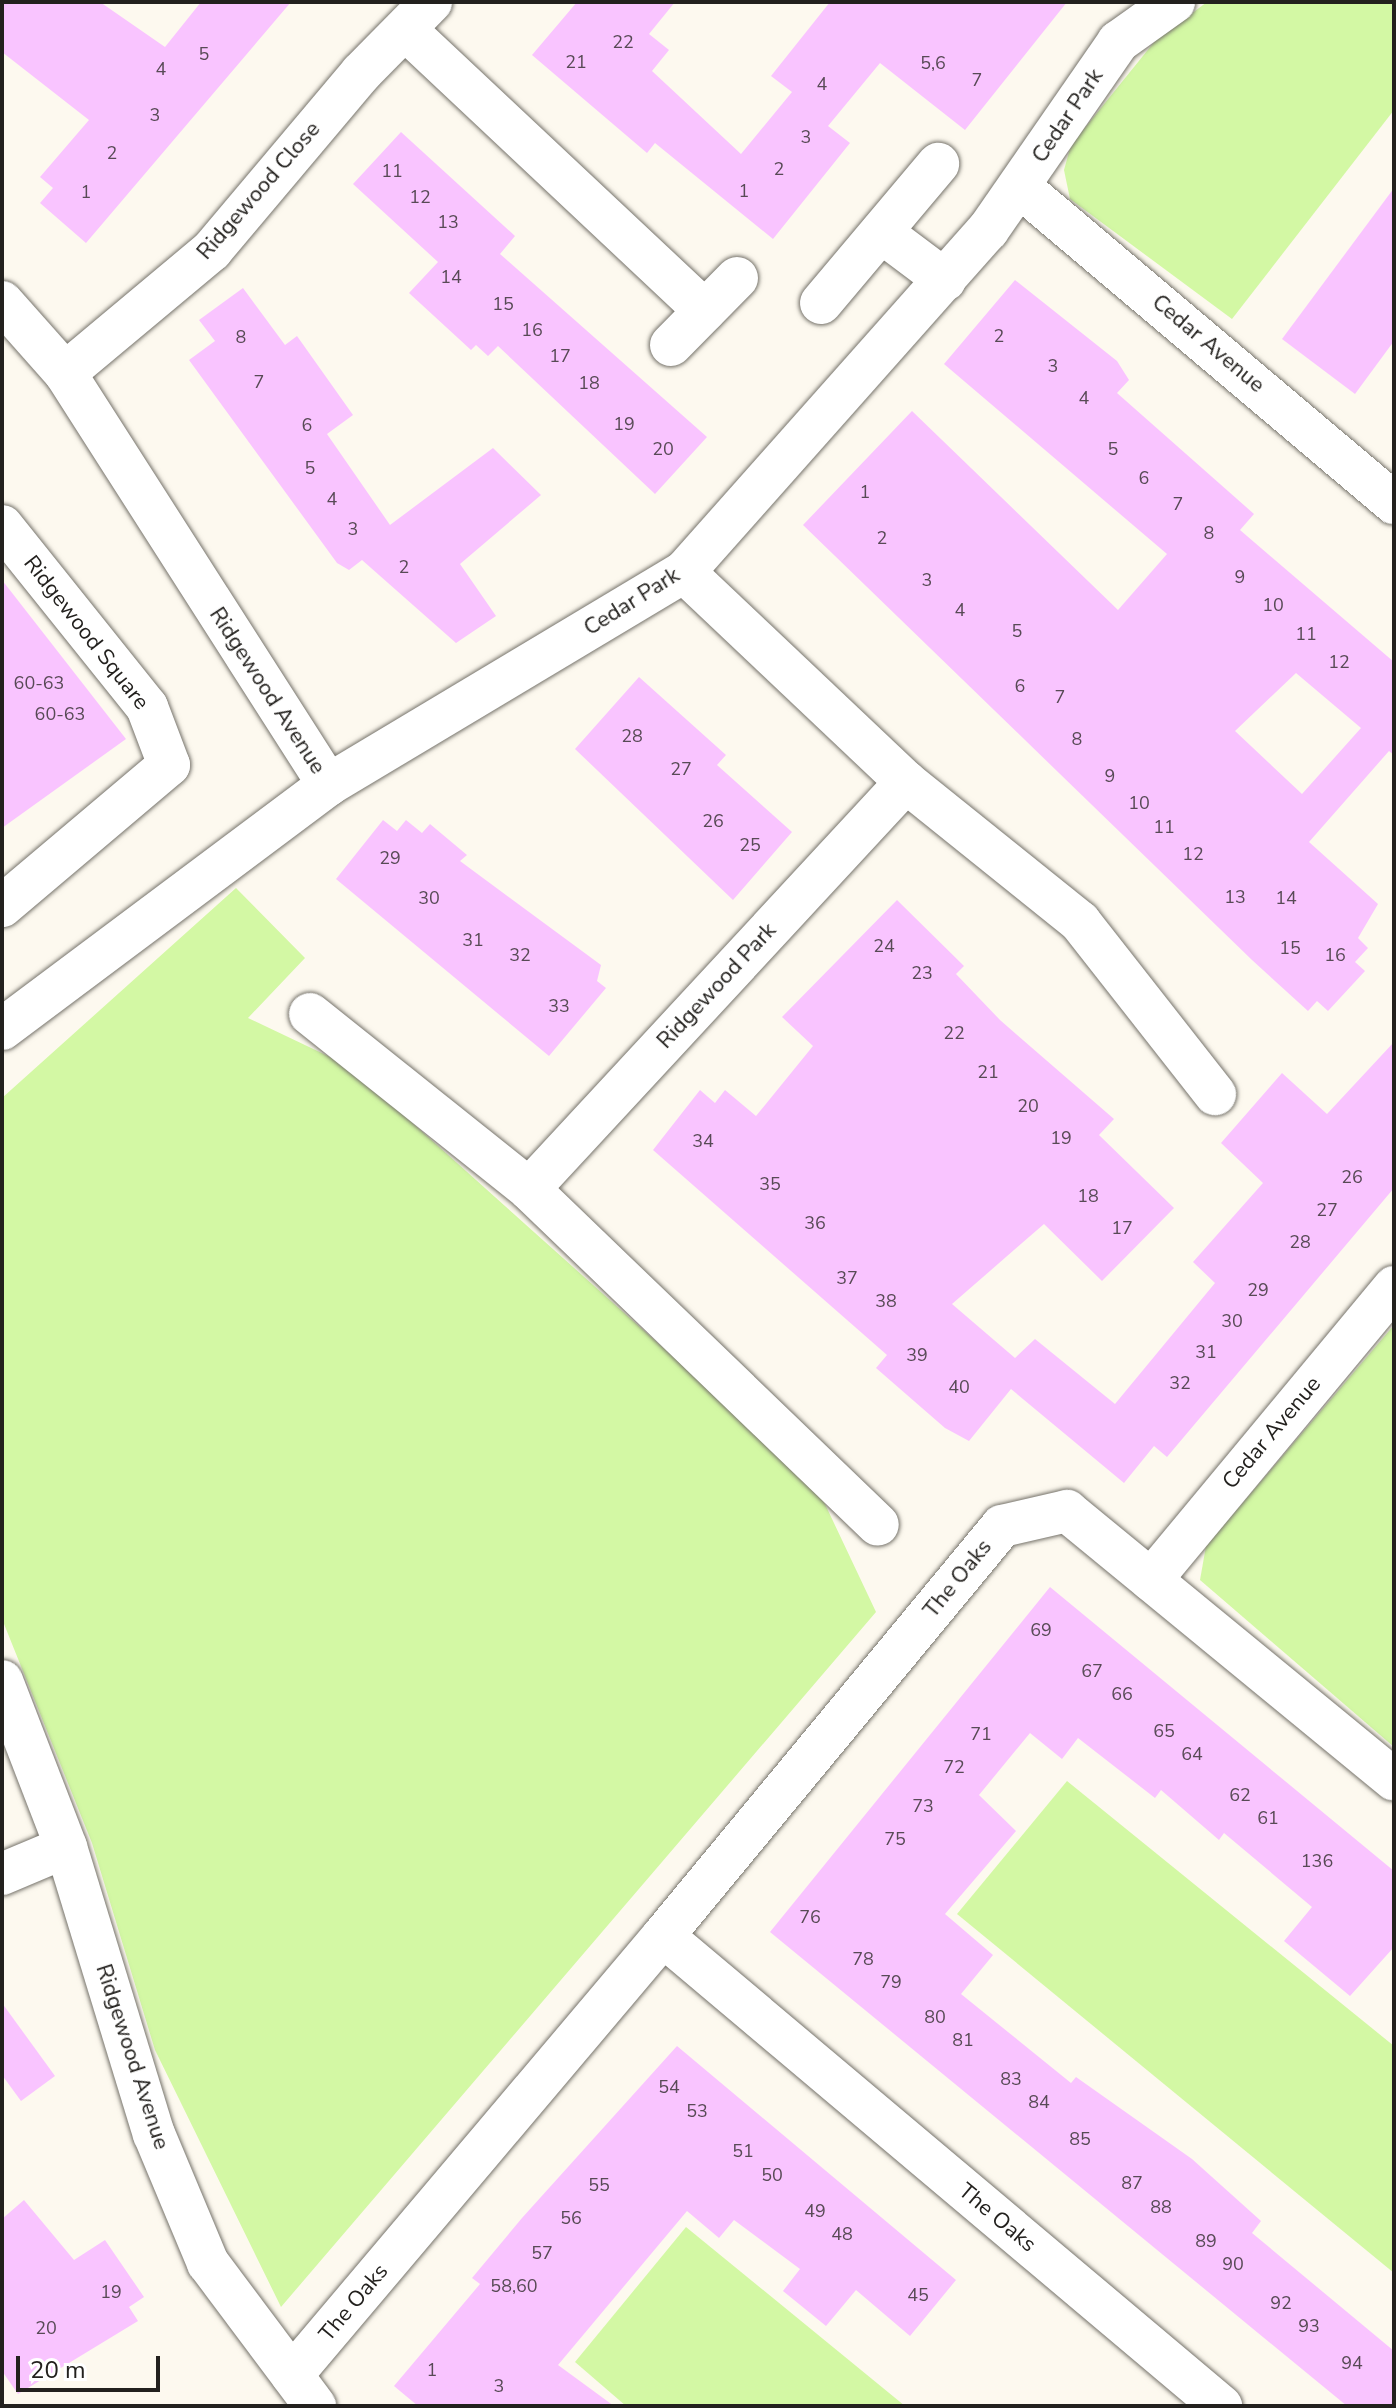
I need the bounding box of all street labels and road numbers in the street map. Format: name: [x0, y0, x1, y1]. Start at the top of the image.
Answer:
street label: Cedar Park: [1027, 64, 1109, 168]
street label: Ridgewood Close: [192, 117, 326, 265]
street label: Cedar Avenue: [1146, 289, 1270, 399]
street label: Ridgewood Square: [18, 551, 154, 715]
street label: Cedar Park: [579, 562, 685, 642]
street label: Ridgewood Avenue: [203, 603, 331, 779]
street label: Ridgewood Park: [652, 918, 782, 1054]
street label: Cedar Avenue: [1217, 1371, 1327, 1495]
street label: The Oaks: [918, 1535, 998, 1623]
street label: Ridgewood Avenue: [90, 1961, 174, 2153]
street label: The Oaks: [953, 2178, 1041, 2258]
street label: The Oaks: [314, 2259, 394, 2347]

